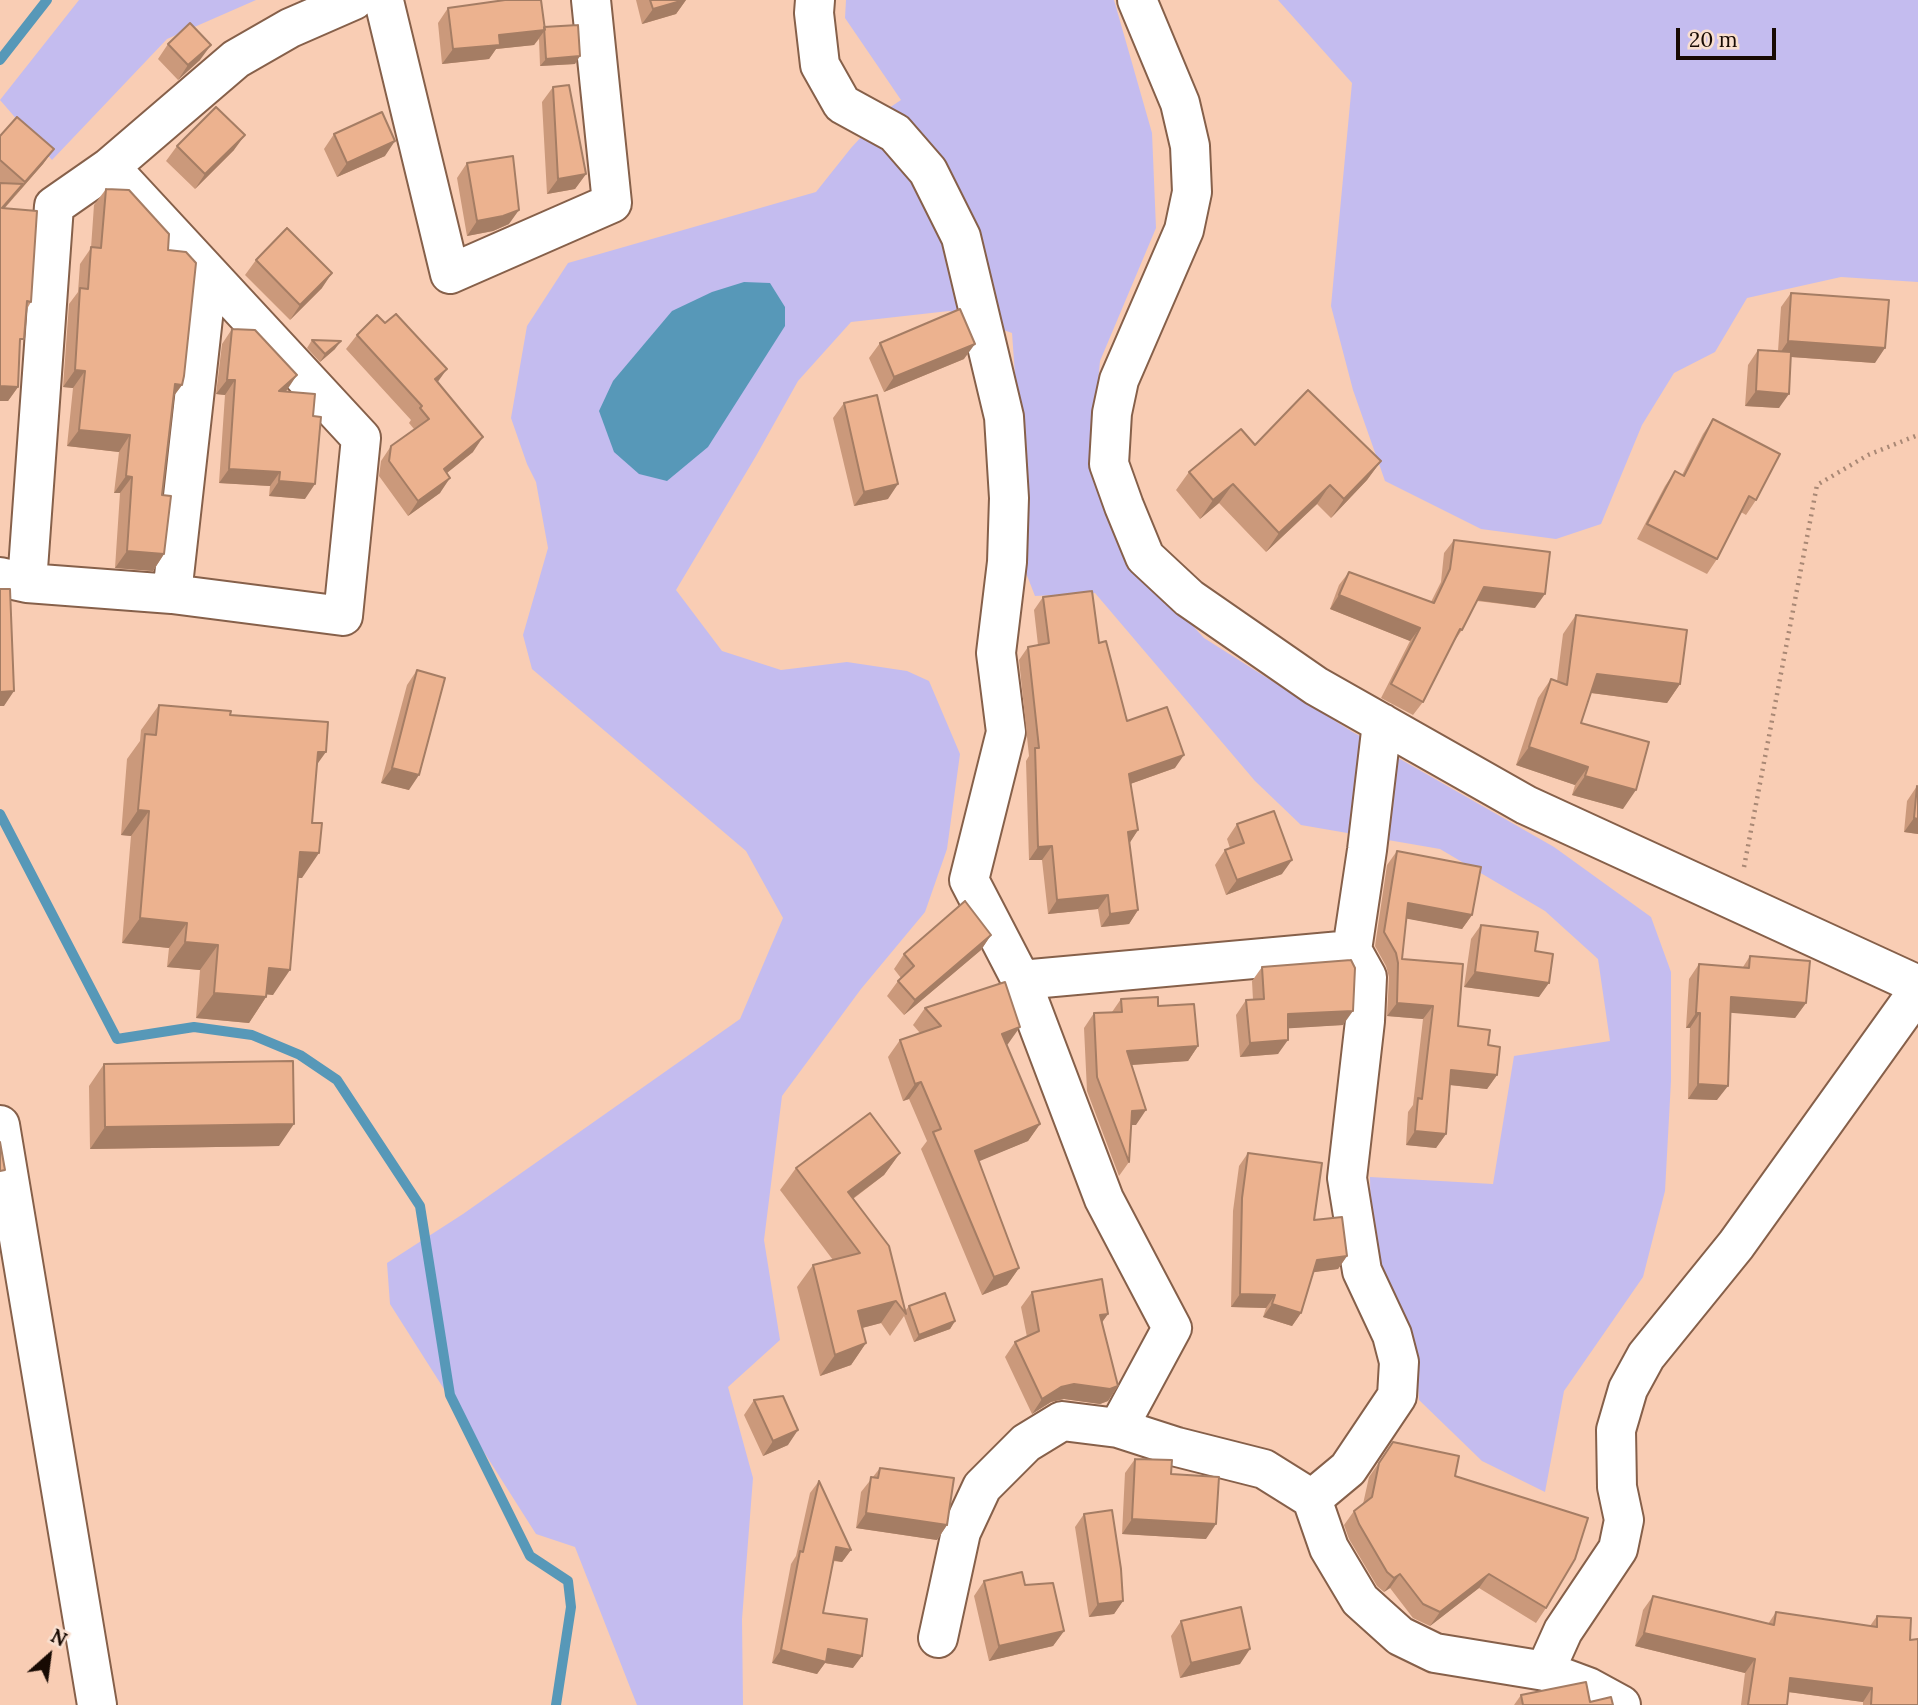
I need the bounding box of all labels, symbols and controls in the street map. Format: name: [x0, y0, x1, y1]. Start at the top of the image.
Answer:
scale bar: [1680, 14, 1780, 58]
text: 20 m: [1689, 26, 1738, 53]
north arrow: [14, 1621, 84, 1691]
text: N: [47, 1623, 71, 1652]

